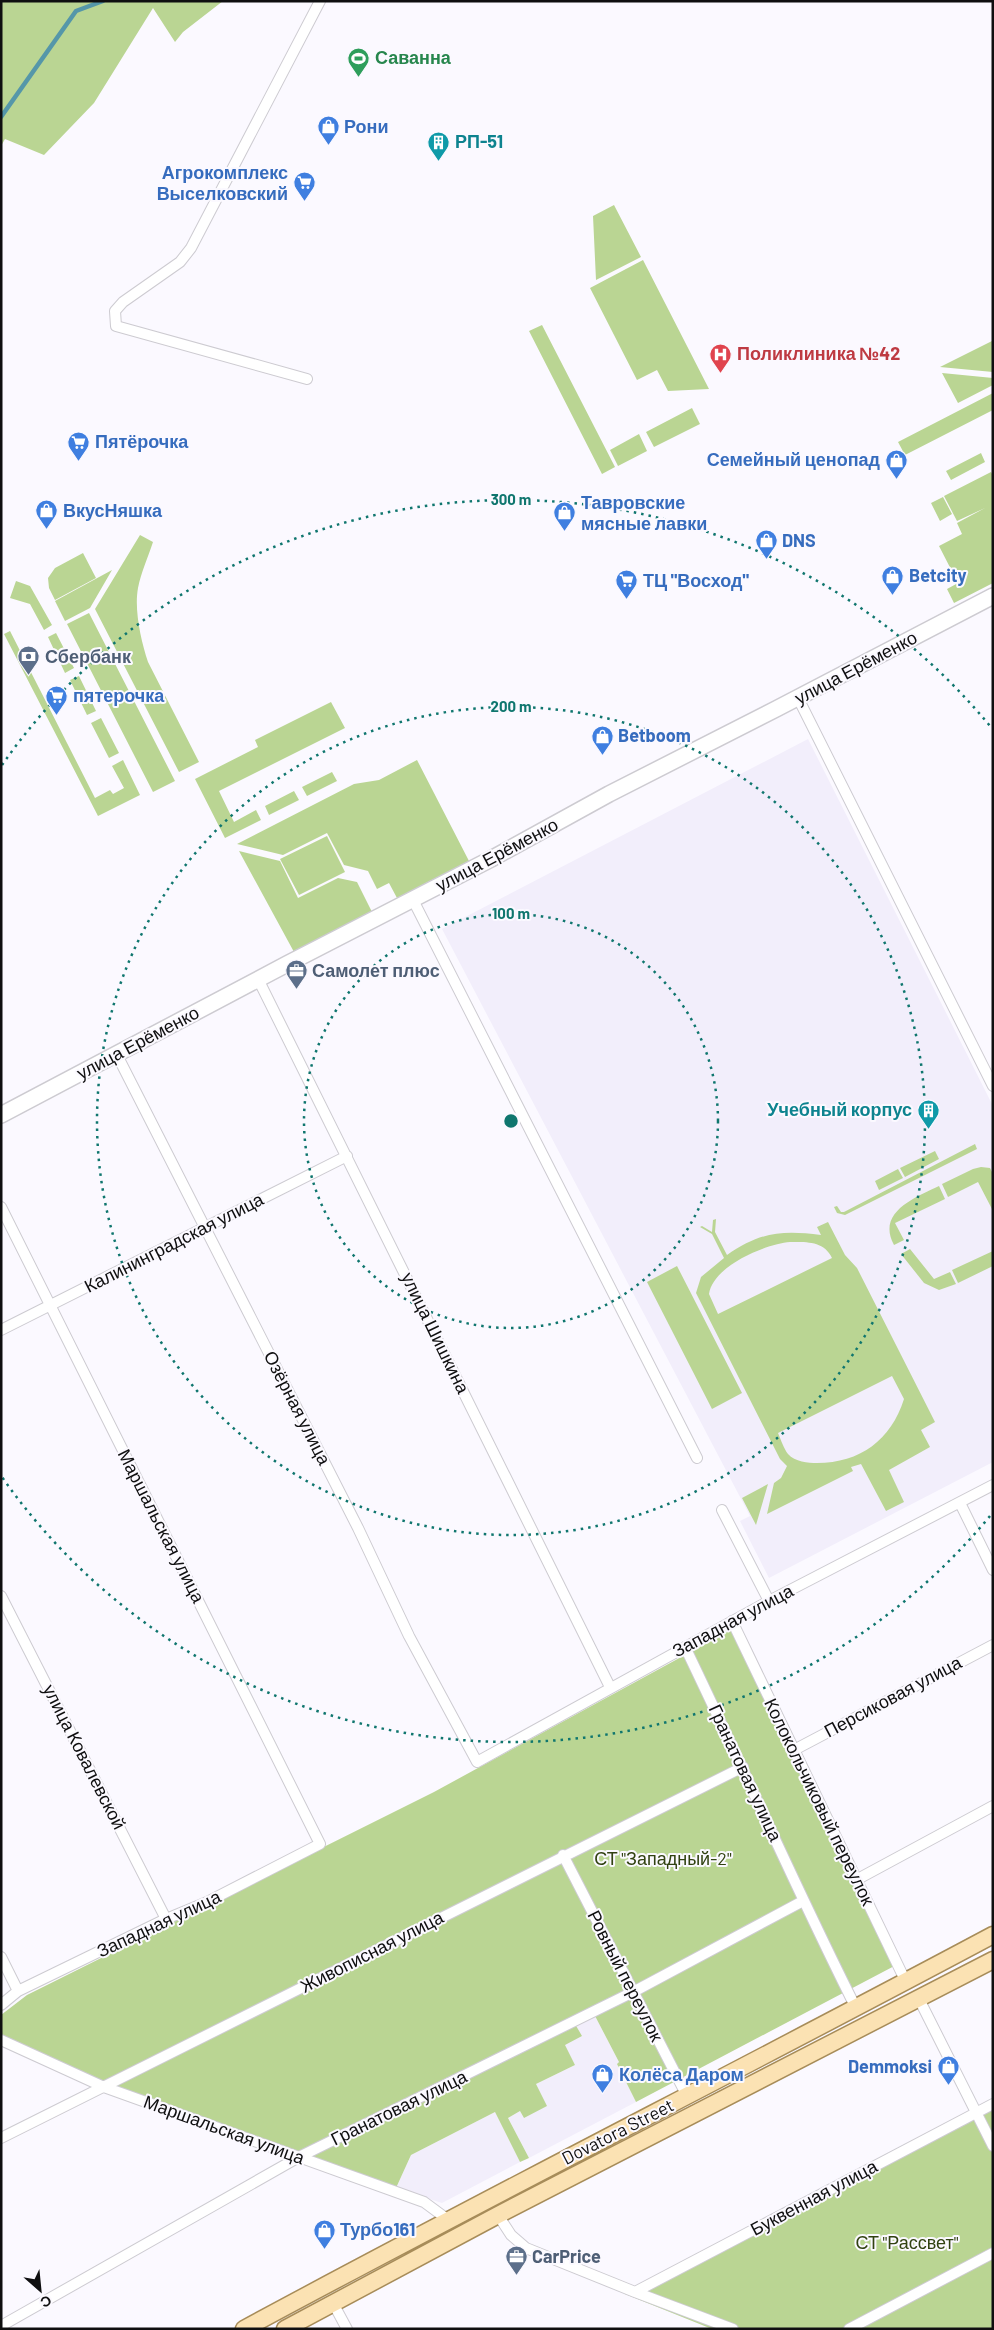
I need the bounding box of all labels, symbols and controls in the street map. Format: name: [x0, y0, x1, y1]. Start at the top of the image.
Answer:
sports icon: Саванна: [347, 46, 371, 77]
place label: Саванна: [375, 46, 452, 68]
shop icon: Рони: [316, 115, 340, 146]
place label: Рони: [344, 115, 389, 137]
building icon: РП-51: [427, 130, 451, 161]
place label: РП-51: [455, 130, 503, 152]
place label: Агрокомплекс Выселковский: [157, 161, 288, 204]
supermarket icon: Агрокомплекс Выселковский: [292, 171, 316, 202]
hospital icon: Поликлиника №42: [709, 342, 733, 373]
place label: Поликлиника №42: [737, 342, 900, 364]
supermarket icon: Пятёрочка: [67, 430, 91, 461]
place label: Пятёрочка: [95, 430, 189, 452]
place label: Семейный ценопад: [707, 448, 881, 470]
shop icon: Семейный ценопад: [884, 448, 908, 479]
text: 300 m: [491, 490, 531, 508]
place label: Тавровские мясные лавки: [581, 491, 707, 534]
shop icon: ВкусНяшка: [35, 499, 59, 530]
place label: ВкусНяшка: [63, 499, 163, 521]
shop icon: Тавровские мясные лавки: [553, 501, 577, 532]
shop icon: DNS: [754, 529, 778, 560]
place label: DNS: [782, 529, 816, 551]
shop icon: Betcity: [881, 564, 905, 595]
place label: Betcity: [909, 564, 967, 586]
supermarket icon: ТЦ "Восход": [615, 569, 639, 600]
place label: ТЦ "Восход": [643, 569, 749, 591]
street label: улица Ерёменко: [791, 626, 921, 709]
bank icon: Сбербанк: [17, 645, 41, 676]
place label: Сбербанк: [45, 645, 132, 667]
supermarket icon: пятерочка: [45, 684, 69, 715]
place label: пятерочка: [73, 684, 165, 706]
text: 200 m: [490, 697, 532, 715]
shop icon: Betboom: [590, 724, 614, 755]
place label: Betboom: [618, 724, 691, 746]
street label: улица Ерёменко: [432, 813, 562, 896]
text: 100 m: [492, 904, 530, 922]
office icon: Самолет плюс: [284, 959, 308, 990]
place label: Самолет плюс: [312, 959, 440, 981]
street label: улица Ерёменко: [73, 1001, 203, 1084]
place label: Учебный корпус: [767, 1098, 912, 1120]
building icon: Учебный корпус: [916, 1098, 940, 1129]
centre of rings: [502, 1112, 520, 1130]
street label: Калининградская улица: [80, 1187, 268, 1297]
street label: улица Шишкина: [397, 1268, 475, 1398]
street label: Озёрная улица: [260, 1347, 337, 1469]
street label: Маршальская улица: [114, 1445, 211, 1607]
street label: Западная улица: [668, 1579, 798, 1661]
street label: Персиковая улица: [820, 1650, 966, 1742]
street label: улица Ковалевской: [39, 1680, 131, 1833]
street label: Колокольчиковый переулок: [760, 1694, 880, 1909]
street label: Гранатовая улица: [705, 1701, 788, 1845]
park label: СТ "Западный-2": [594, 1847, 732, 1869]
street label: Западная улица: [93, 1884, 225, 1961]
street label: Живописная улица: [296, 1905, 448, 1997]
street label: Ровный переулок: [583, 1906, 668, 2045]
place label: Demmoksi: [848, 2055, 932, 2077]
shop icon: Demmoksi: [936, 2055, 960, 2086]
shop icon: Колёса Даром: [591, 2063, 615, 2094]
place label: Колёса Даром: [619, 2063, 744, 2085]
street label: Гранатовая улица: [327, 2064, 471, 2150]
street label: Маршальская улица: [141, 2090, 309, 2169]
street label: Dovatora Street: [558, 2093, 677, 2169]
street label: Буквенная улица: [746, 2154, 882, 2240]
shop icon: Турбо161: [312, 2218, 336, 2249]
place label: Турбо161: [340, 2218, 415, 2240]
park label: СТ "Рассвет": [856, 2231, 959, 2253]
office icon: CarPrice: [504, 2245, 528, 2276]
place label: CarPrice: [532, 2245, 601, 2267]
north arrow: [15, 2265, 65, 2315]
text: С: [38, 2292, 54, 2312]

